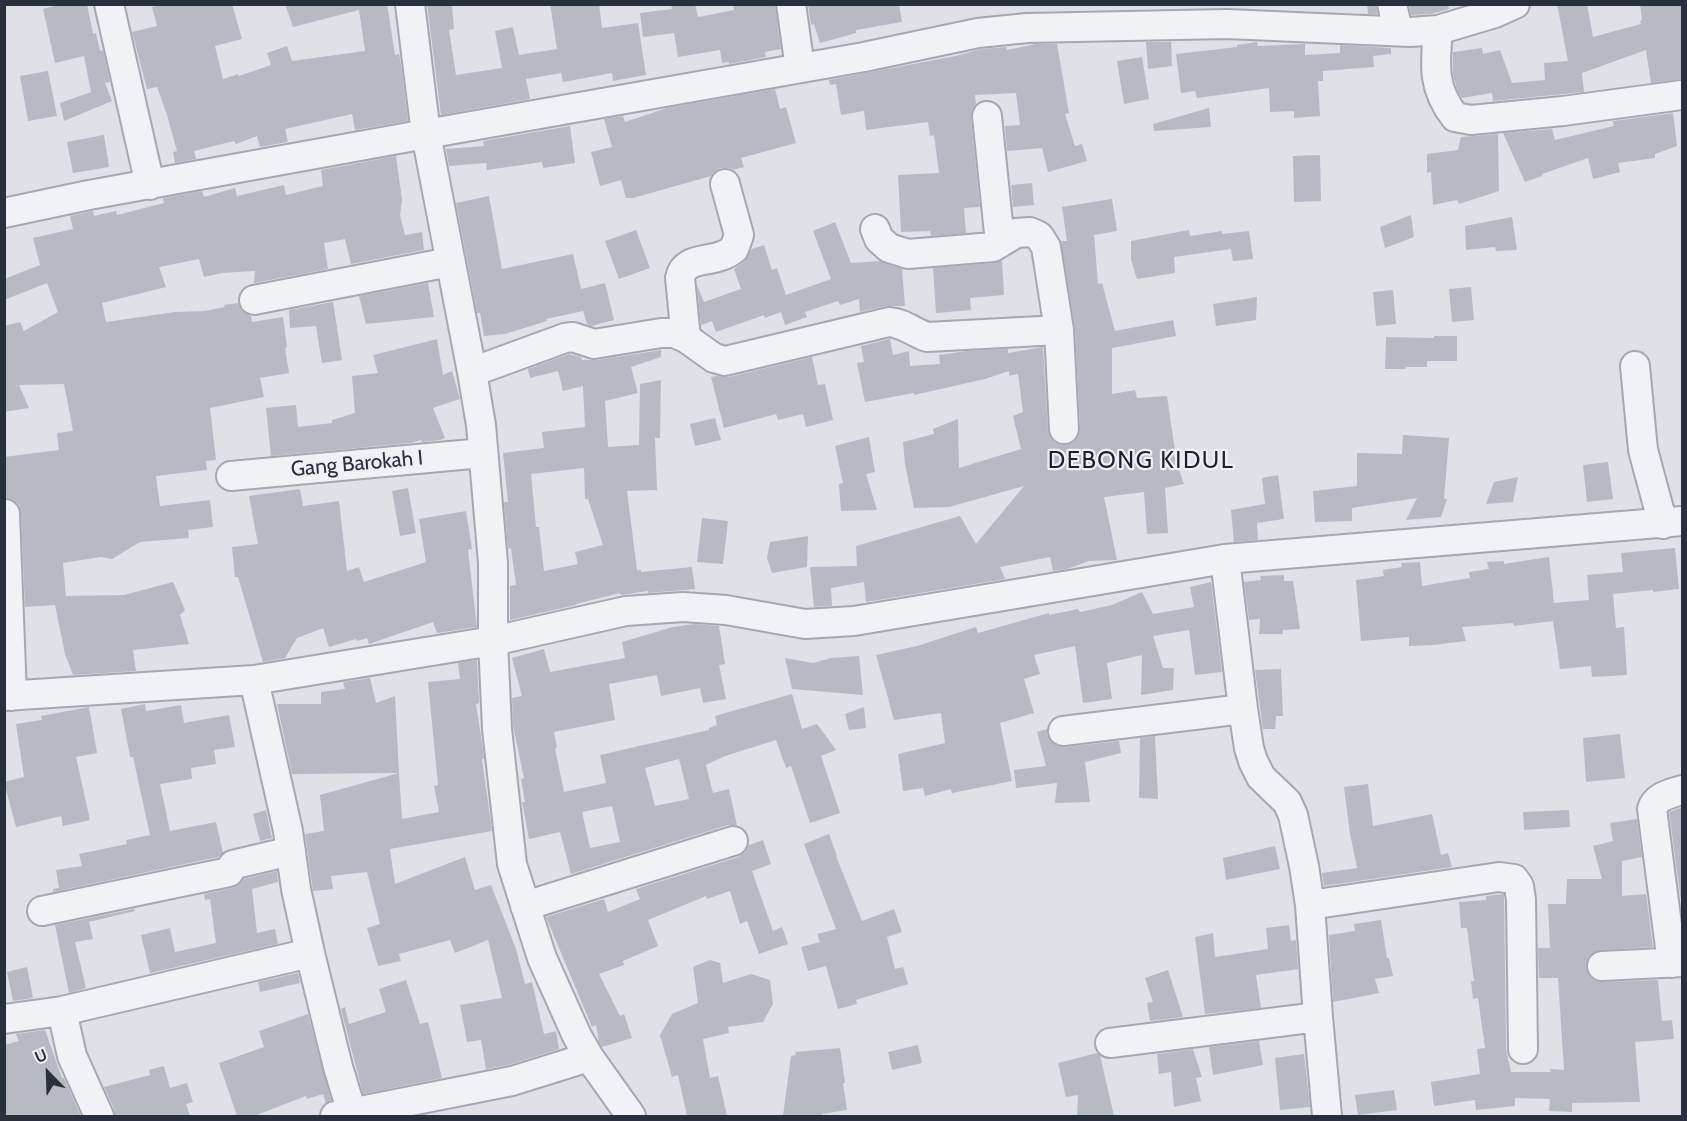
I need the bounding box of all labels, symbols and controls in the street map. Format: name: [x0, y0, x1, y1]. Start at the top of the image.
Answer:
street label: Gang Barokah I: [290, 446, 424, 482]
district label: DEBONG KIDUL: [1048, 447, 1234, 475]
north arrow: [18, 1043, 78, 1103]
text: U: [32, 1045, 50, 1067]

